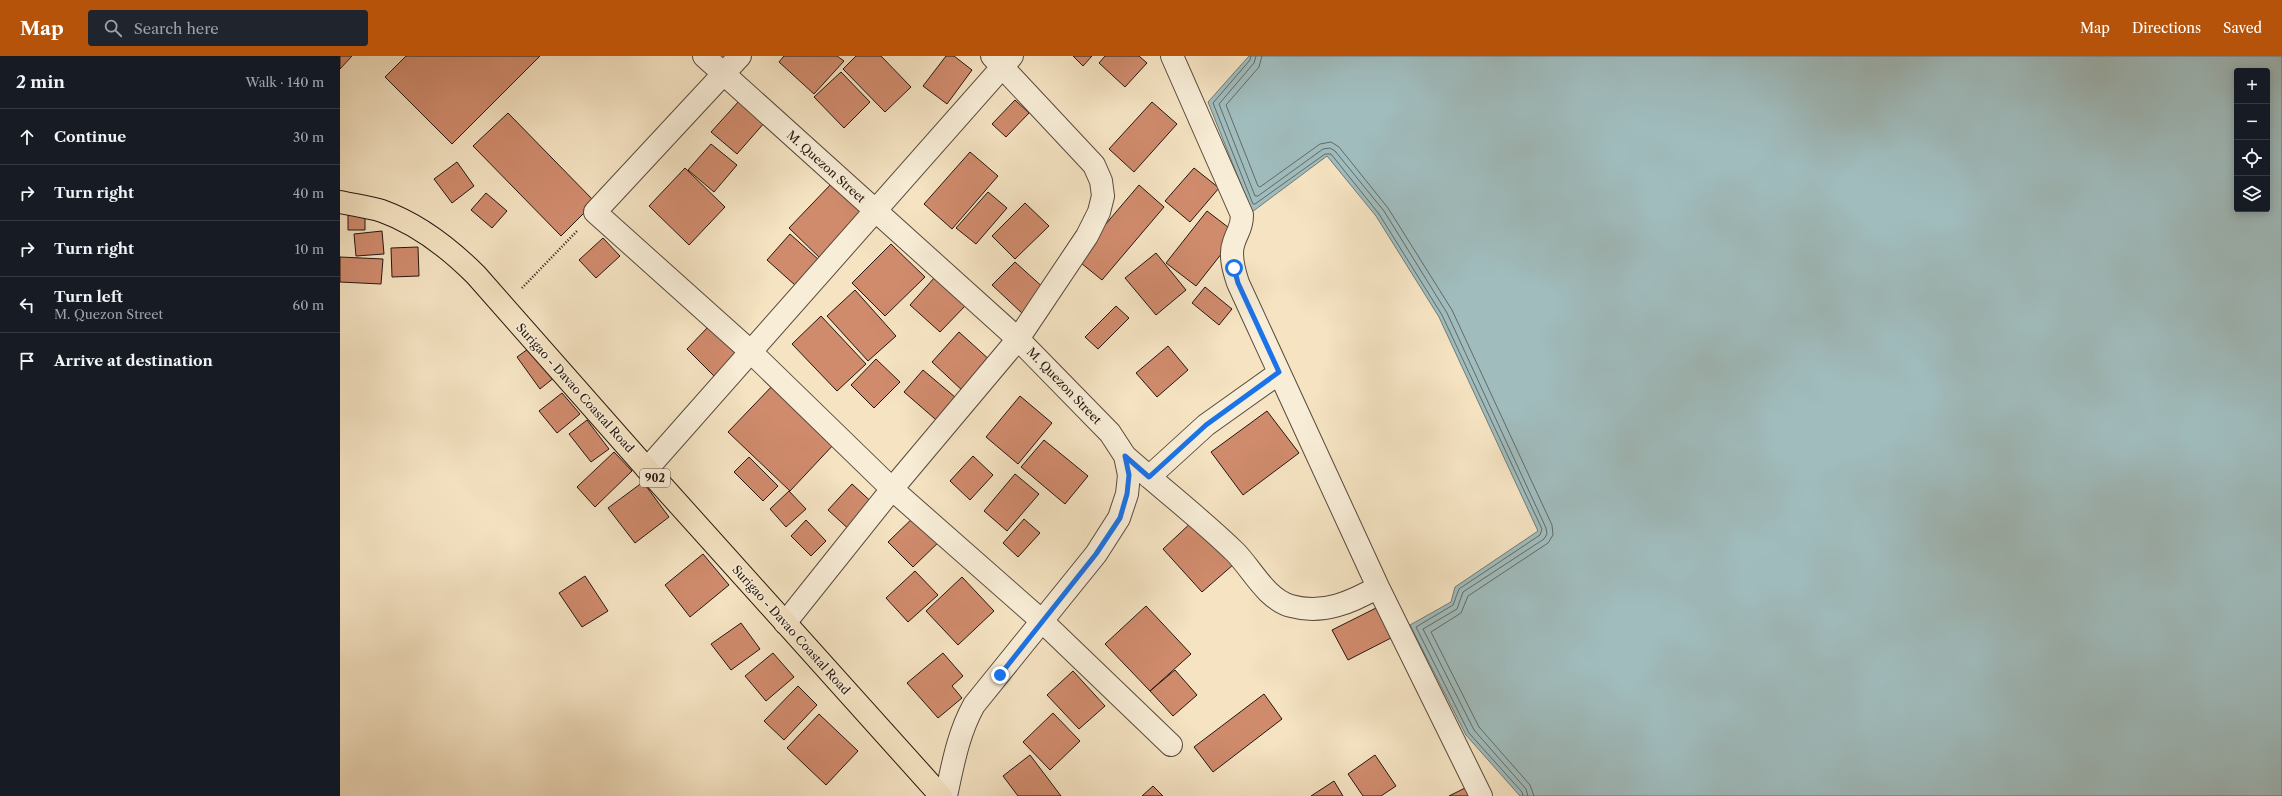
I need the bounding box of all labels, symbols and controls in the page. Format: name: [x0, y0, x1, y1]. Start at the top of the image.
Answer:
search box: [88, 10, 368, 46]
text: Map: [20, 17, 64, 40]
icon: search: [102, 17, 124, 39]
text: Search here: [134, 19, 219, 38]
text: Map: [2080, 19, 2110, 37]
text: Directions: [2132, 19, 2201, 37]
text: Saved: [2223, 19, 2262, 37]
map controls: [2234, 68, 2270, 212]
button: +: [2234, 68, 2270, 104]
text: 2 min: [16, 72, 65, 92]
text: Walk · 140 m: [246, 74, 324, 90]
button: −: [2234, 104, 2270, 140]
icon: ahead: [16, 126, 38, 148]
text: Continue: [54, 127, 126, 146]
street label: M. Quezon Street: [784, 127, 869, 206]
text: 30 m: [293, 129, 324, 145]
button: locate: [2234, 140, 2270, 176]
button: layers: [2234, 176, 2270, 212]
icon: right: [16, 182, 38, 204]
text: Turn right: [54, 183, 134, 202]
text: 40 m: [293, 185, 324, 201]
icon: right: [16, 238, 38, 260]
text: Turn right: [54, 239, 134, 258]
text: 10 m: [295, 241, 324, 257]
route start: [1225, 259, 1243, 277]
text: Turn left: [54, 287, 123, 306]
icon: left: [16, 294, 38, 316]
text: 60 m: [293, 297, 324, 313]
text: M. Quezon Street: [54, 306, 163, 322]
street label: Surigao - Davao Coastal Road: [513, 320, 638, 456]
street label: M. Quezon Street: [1024, 344, 1105, 428]
icon: arrive: [16, 350, 38, 372]
text: Arrive at destination: [54, 351, 213, 370]
road number: 902: [640, 469, 670, 487]
street label: Surigao - Davao Coastal Road: [729, 562, 854, 698]
route end: [991, 666, 1009, 684]

